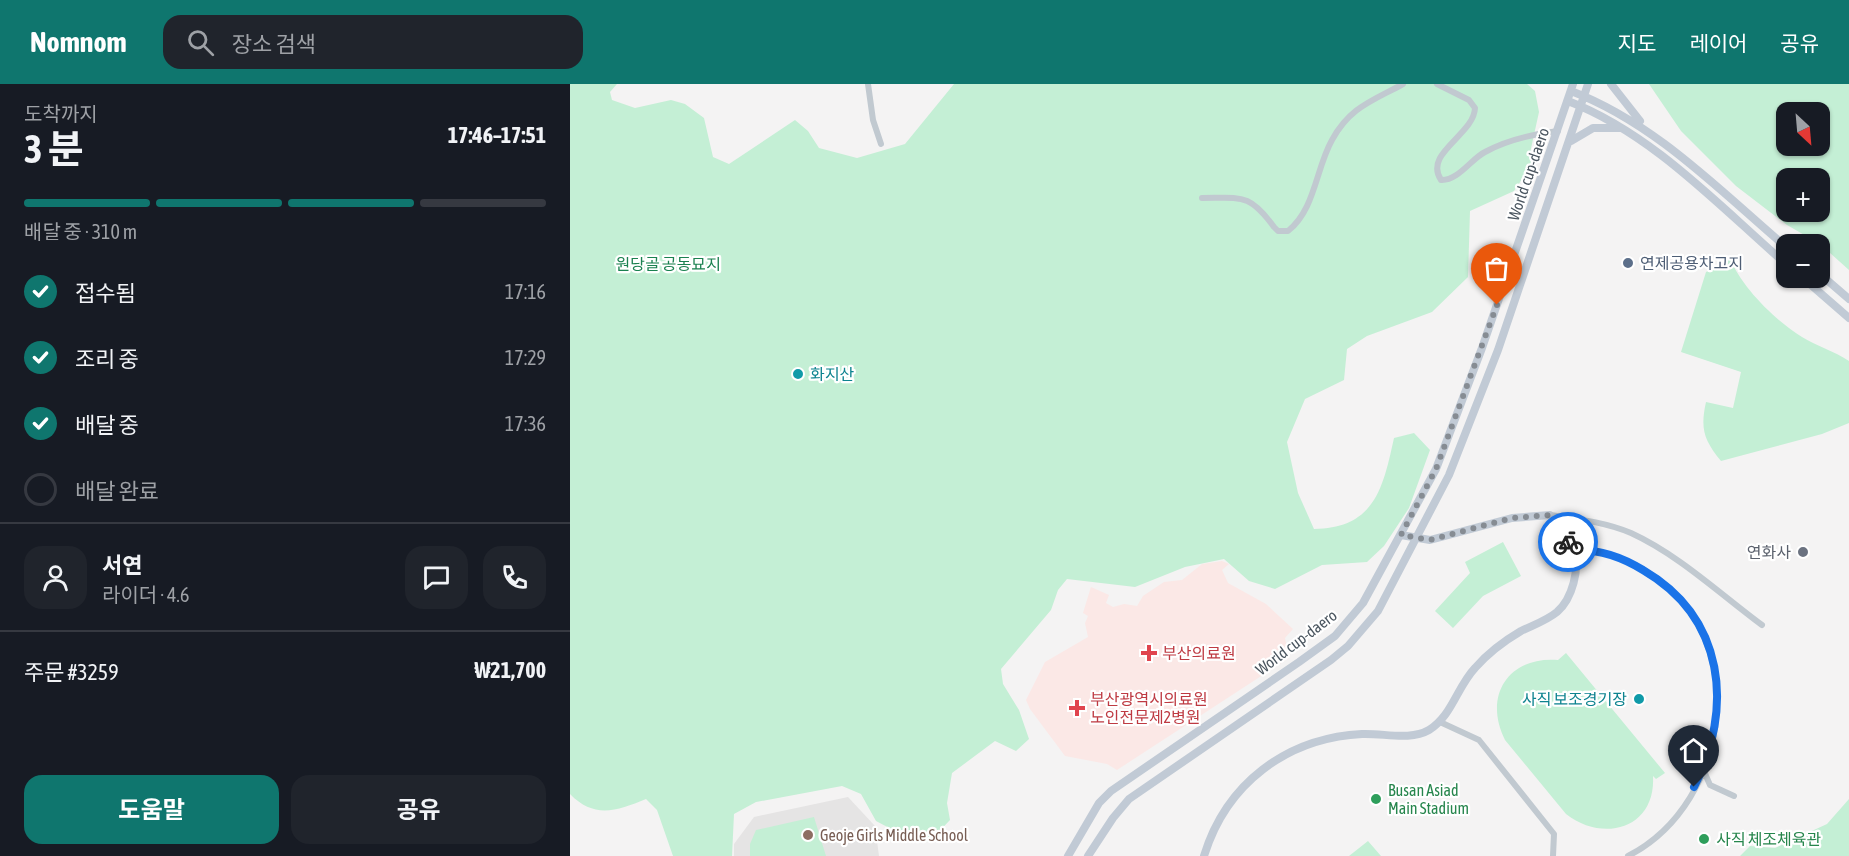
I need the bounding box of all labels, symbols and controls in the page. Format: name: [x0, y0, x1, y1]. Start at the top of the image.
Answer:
search box: [163, 15, 583, 69]
text: Nomnom: [30, 26, 127, 58]
icon: search: [184, 26, 217, 59]
text: 장소 검색: [232, 31, 316, 57]
text: 지도: [1618, 31, 1656, 55]
text: 레이어: [1689, 31, 1747, 55]
text: 공유: [1780, 31, 1819, 55]
text: 도착까지: [24, 102, 98, 125]
north arrow: [1776, 102, 1830, 156]
map controls: [1776, 102, 1830, 288]
text: 17:46–17:51: [448, 122, 546, 148]
street label: World cup-daero: [1504, 125, 1553, 223]
text: 3 분: [24, 127, 84, 171]
button: +: [1776, 168, 1830, 222]
text: 배달 중 · 310 m: [24, 220, 137, 243]
button: −: [1776, 234, 1830, 288]
pin: [1471, 243, 1522, 305]
icon: bag: [1480, 252, 1513, 285]
place label: 연제공용차고지: [1640, 254, 1743, 272]
park label: 원당골 공동묘지: [615, 255, 721, 273]
marker: 연제공용차고지: [1621, 256, 1635, 270]
icon: check: [24, 275, 57, 308]
text: 접수됨: [75, 280, 136, 306]
text: 17:16: [505, 280, 546, 303]
icon: check: [24, 341, 57, 374]
text: 조리 중: [75, 346, 139, 372]
text: 17:29: [505, 346, 546, 369]
place label: 화지산: [810, 365, 854, 383]
marker: 화지산: [791, 367, 805, 381]
icon: check: [24, 407, 57, 440]
text: 배달 중: [75, 412, 139, 438]
text: 17:36: [505, 412, 546, 435]
text: 배달 완료: [75, 478, 159, 504]
courier: [1538, 512, 1598, 572]
icon: bike: [1552, 526, 1585, 559]
place label: 연화사: [1747, 543, 1791, 561]
marker: 연화사: [1796, 545, 1810, 559]
button: person: [24, 546, 87, 609]
button: chat: [405, 546, 468, 609]
button: phone: [483, 546, 546, 609]
text: 서연: [102, 552, 142, 578]
text: 라이더 · 4.6: [102, 583, 189, 606]
street label: World cup-daero: [1252, 606, 1341, 679]
marker: 부산의료원: [1140, 644, 1158, 662]
place label: 부산의료원: [1162, 644, 1236, 662]
text: ₩21,700: [474, 657, 546, 683]
text: 주문 #3259: [24, 659, 119, 685]
place label: 부산광역시의료원 노인전문제2병원: [1090, 690, 1208, 726]
place label: 사직 보조경기장: [1522, 690, 1627, 708]
marker: 사직 보조경기장: [1632, 692, 1646, 706]
marker: 부산광역시의료원 노인전문제2병원: [1068, 699, 1086, 717]
pin: [1668, 725, 1719, 787]
icon: home: [1677, 734, 1710, 767]
button: 도움말: [24, 775, 279, 844]
button: 공유: [291, 775, 546, 844]
place label: Busan Asiad Main Stadium: [1388, 781, 1469, 817]
marker: Busan Asiad Main Stadium: [1369, 792, 1383, 806]
place label: Geoje Girls Middle School: [820, 826, 969, 845]
marker: Geoje Girls Middle School: [801, 828, 815, 842]
place label: 사직 체조체육관: [1716, 830, 1822, 848]
marker: 사직 체조체육관: [1697, 832, 1711, 846]

